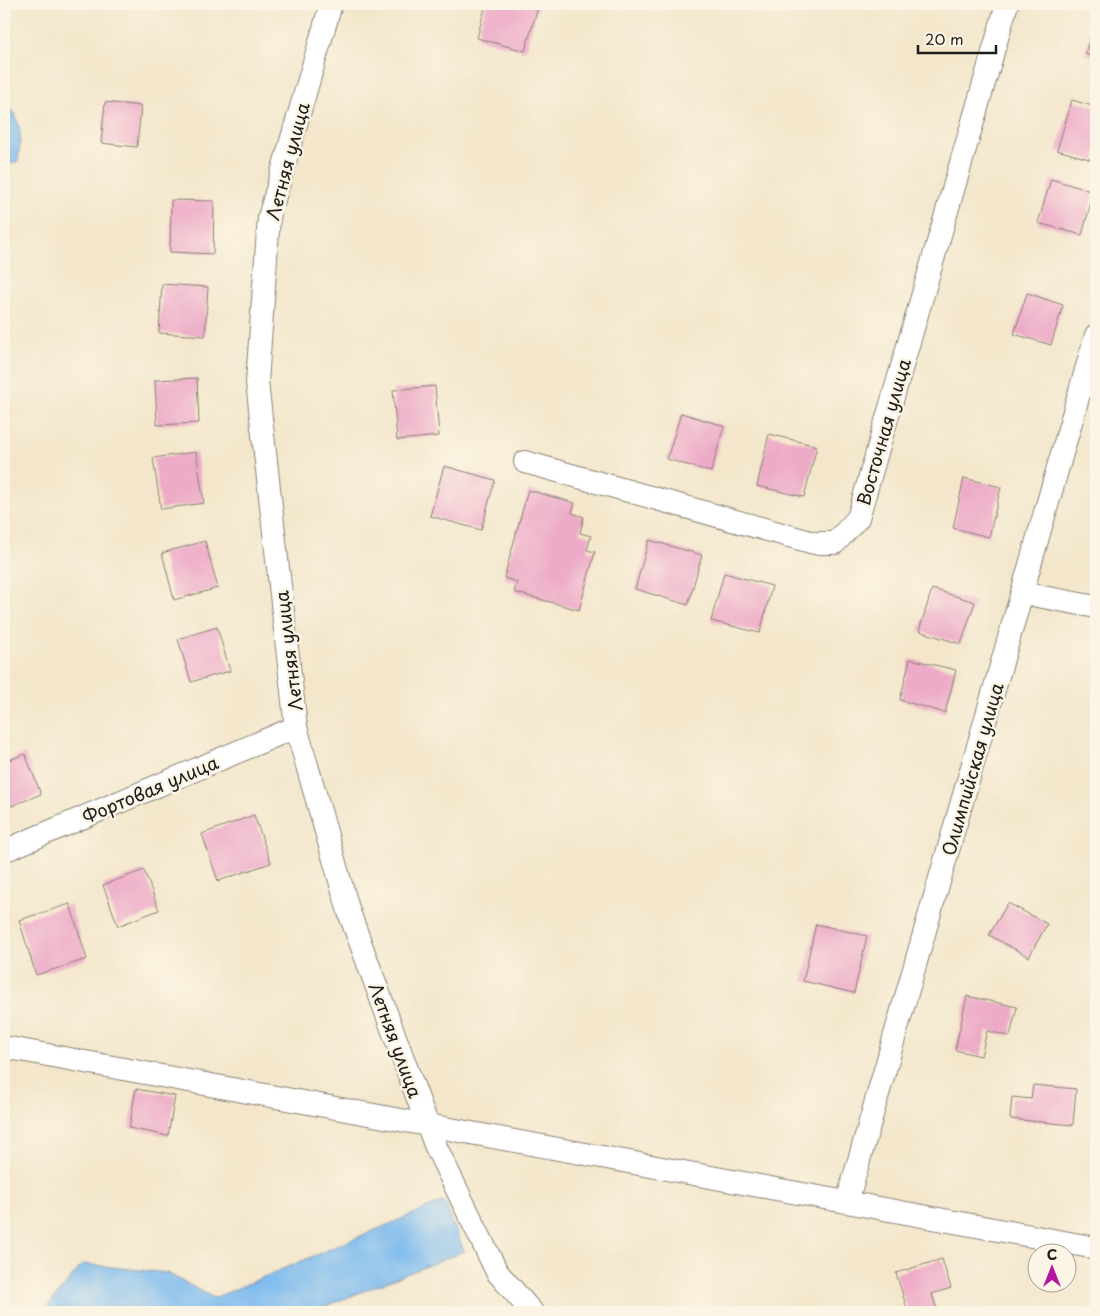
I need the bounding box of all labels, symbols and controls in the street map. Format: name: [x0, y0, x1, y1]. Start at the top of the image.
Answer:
scale bar: [918, 22, 995, 54]
text: 20 m: [925, 27, 964, 50]
street label: Летняя улица: [258, 98, 316, 223]
street label: Восточная улица: [849, 355, 917, 509]
street label: Летняя улица: [267, 589, 309, 713]
street label: Олимпийская улица: [934, 679, 1010, 859]
street label: Фортовая улица: [78, 748, 223, 830]
street label: Летняя улица: [363, 979, 430, 1102]
north arrow: [1028, 1244, 1078, 1294]
text: С: [1047, 1244, 1057, 1265]

